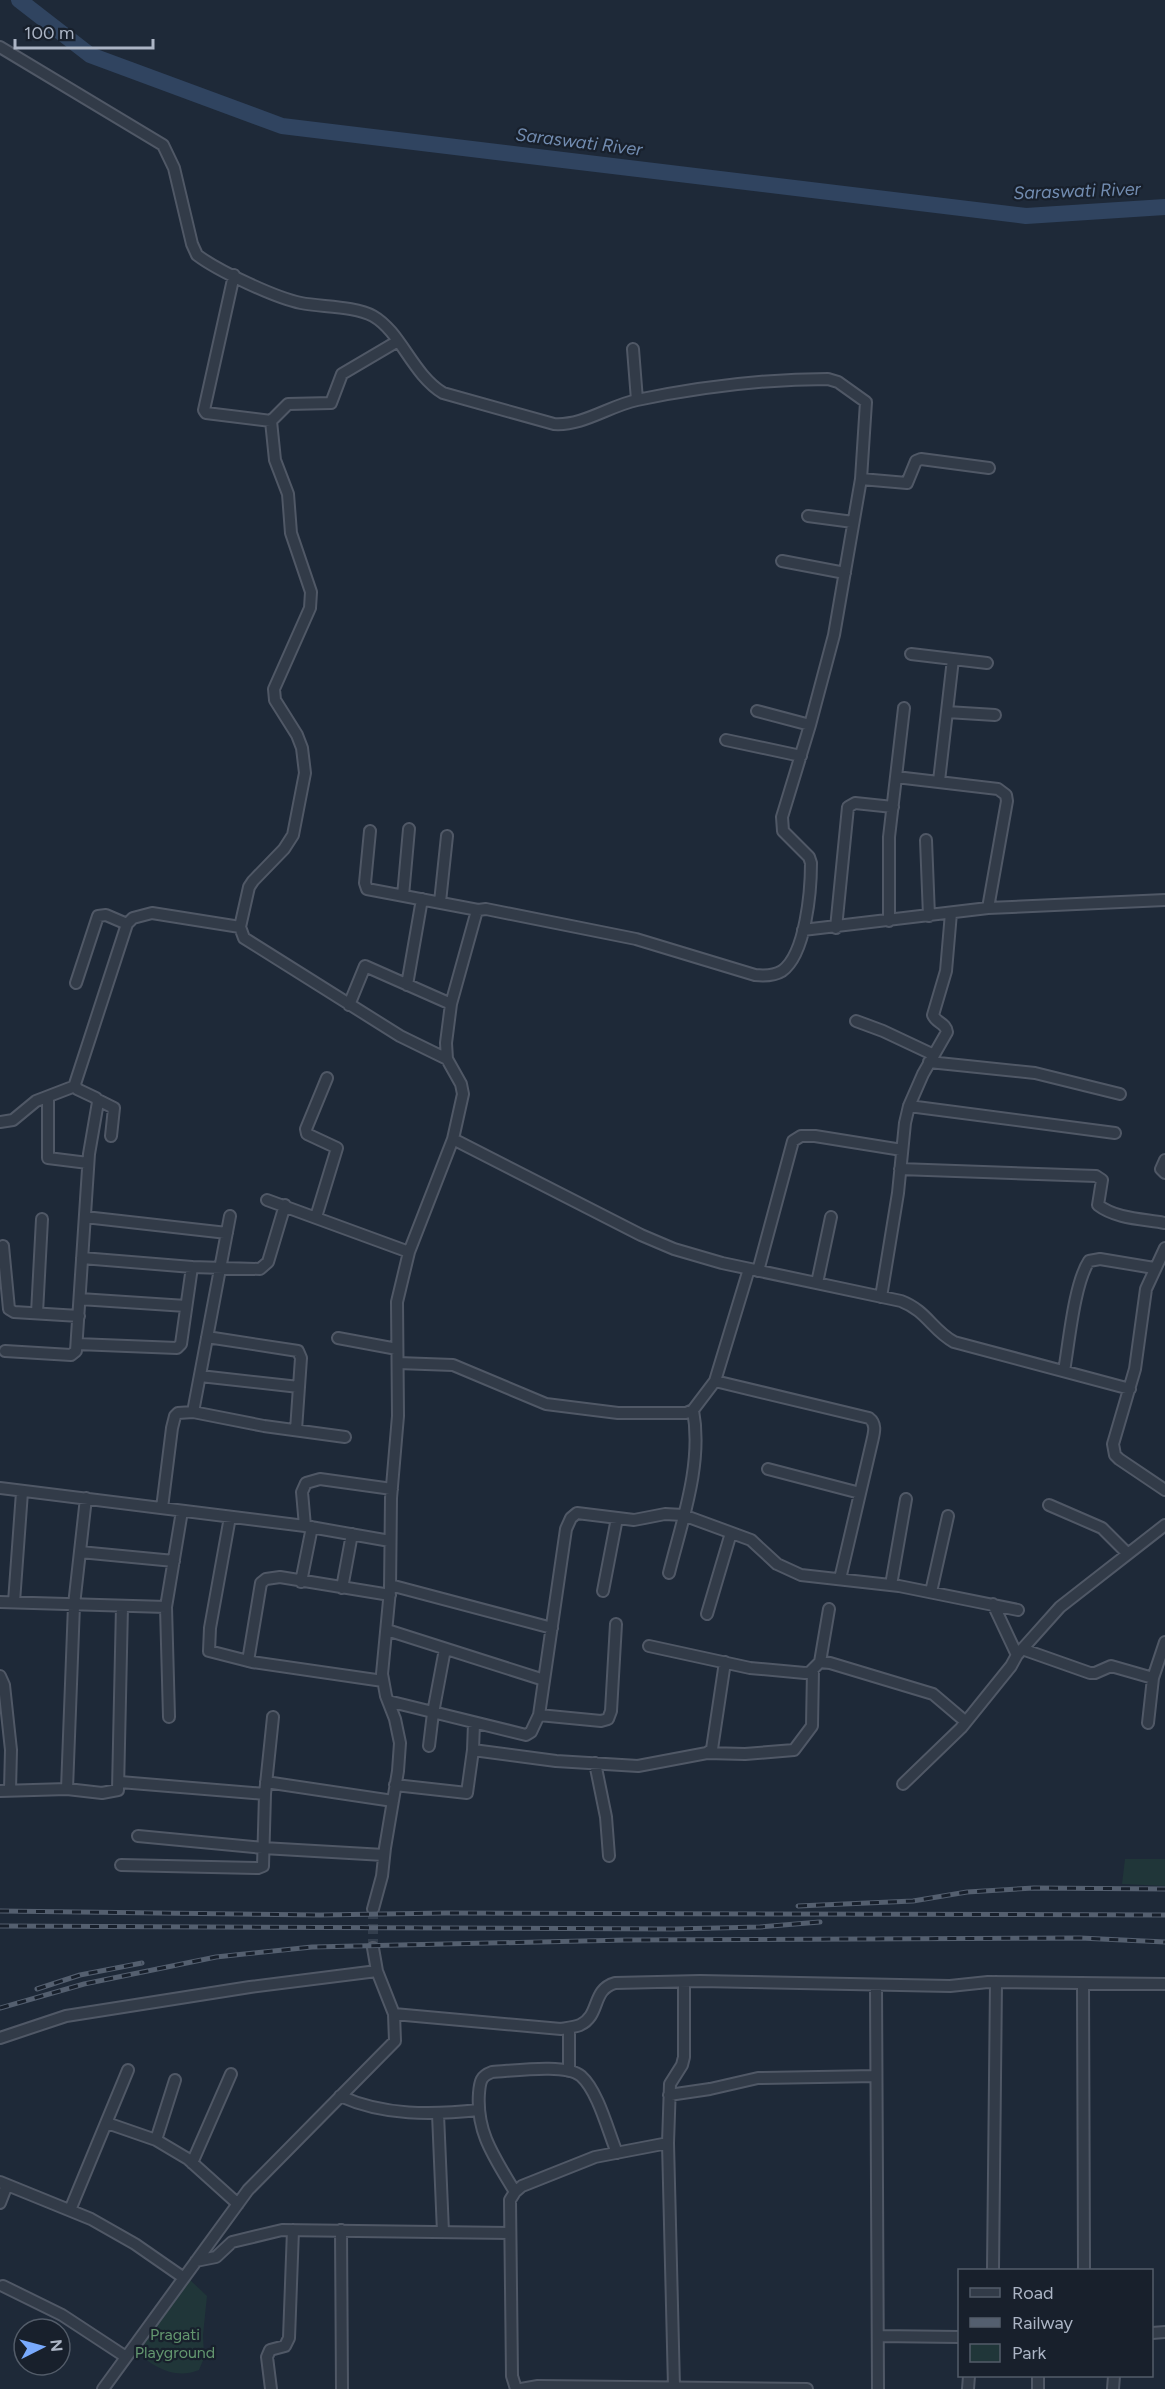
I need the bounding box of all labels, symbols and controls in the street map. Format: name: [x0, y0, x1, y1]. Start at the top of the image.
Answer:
scale bar: [15, 12, 153, 50]
text: 100 m: [24, 22, 74, 44]
water label: Saraswati River: [514, 123, 644, 161]
water label: Saraswati River: [1013, 178, 1142, 204]
legend: [958, 2269, 1153, 2377]
text: Road: [1012, 2282, 1053, 2304]
text: Railway: [1012, 2312, 1074, 2334]
north arrow: [12, 2317, 72, 2377]
park label: Pragati Playground: [135, 2325, 215, 2362]
text: N: [46, 2338, 67, 2353]
text: Park: [1012, 2342, 1047, 2364]

